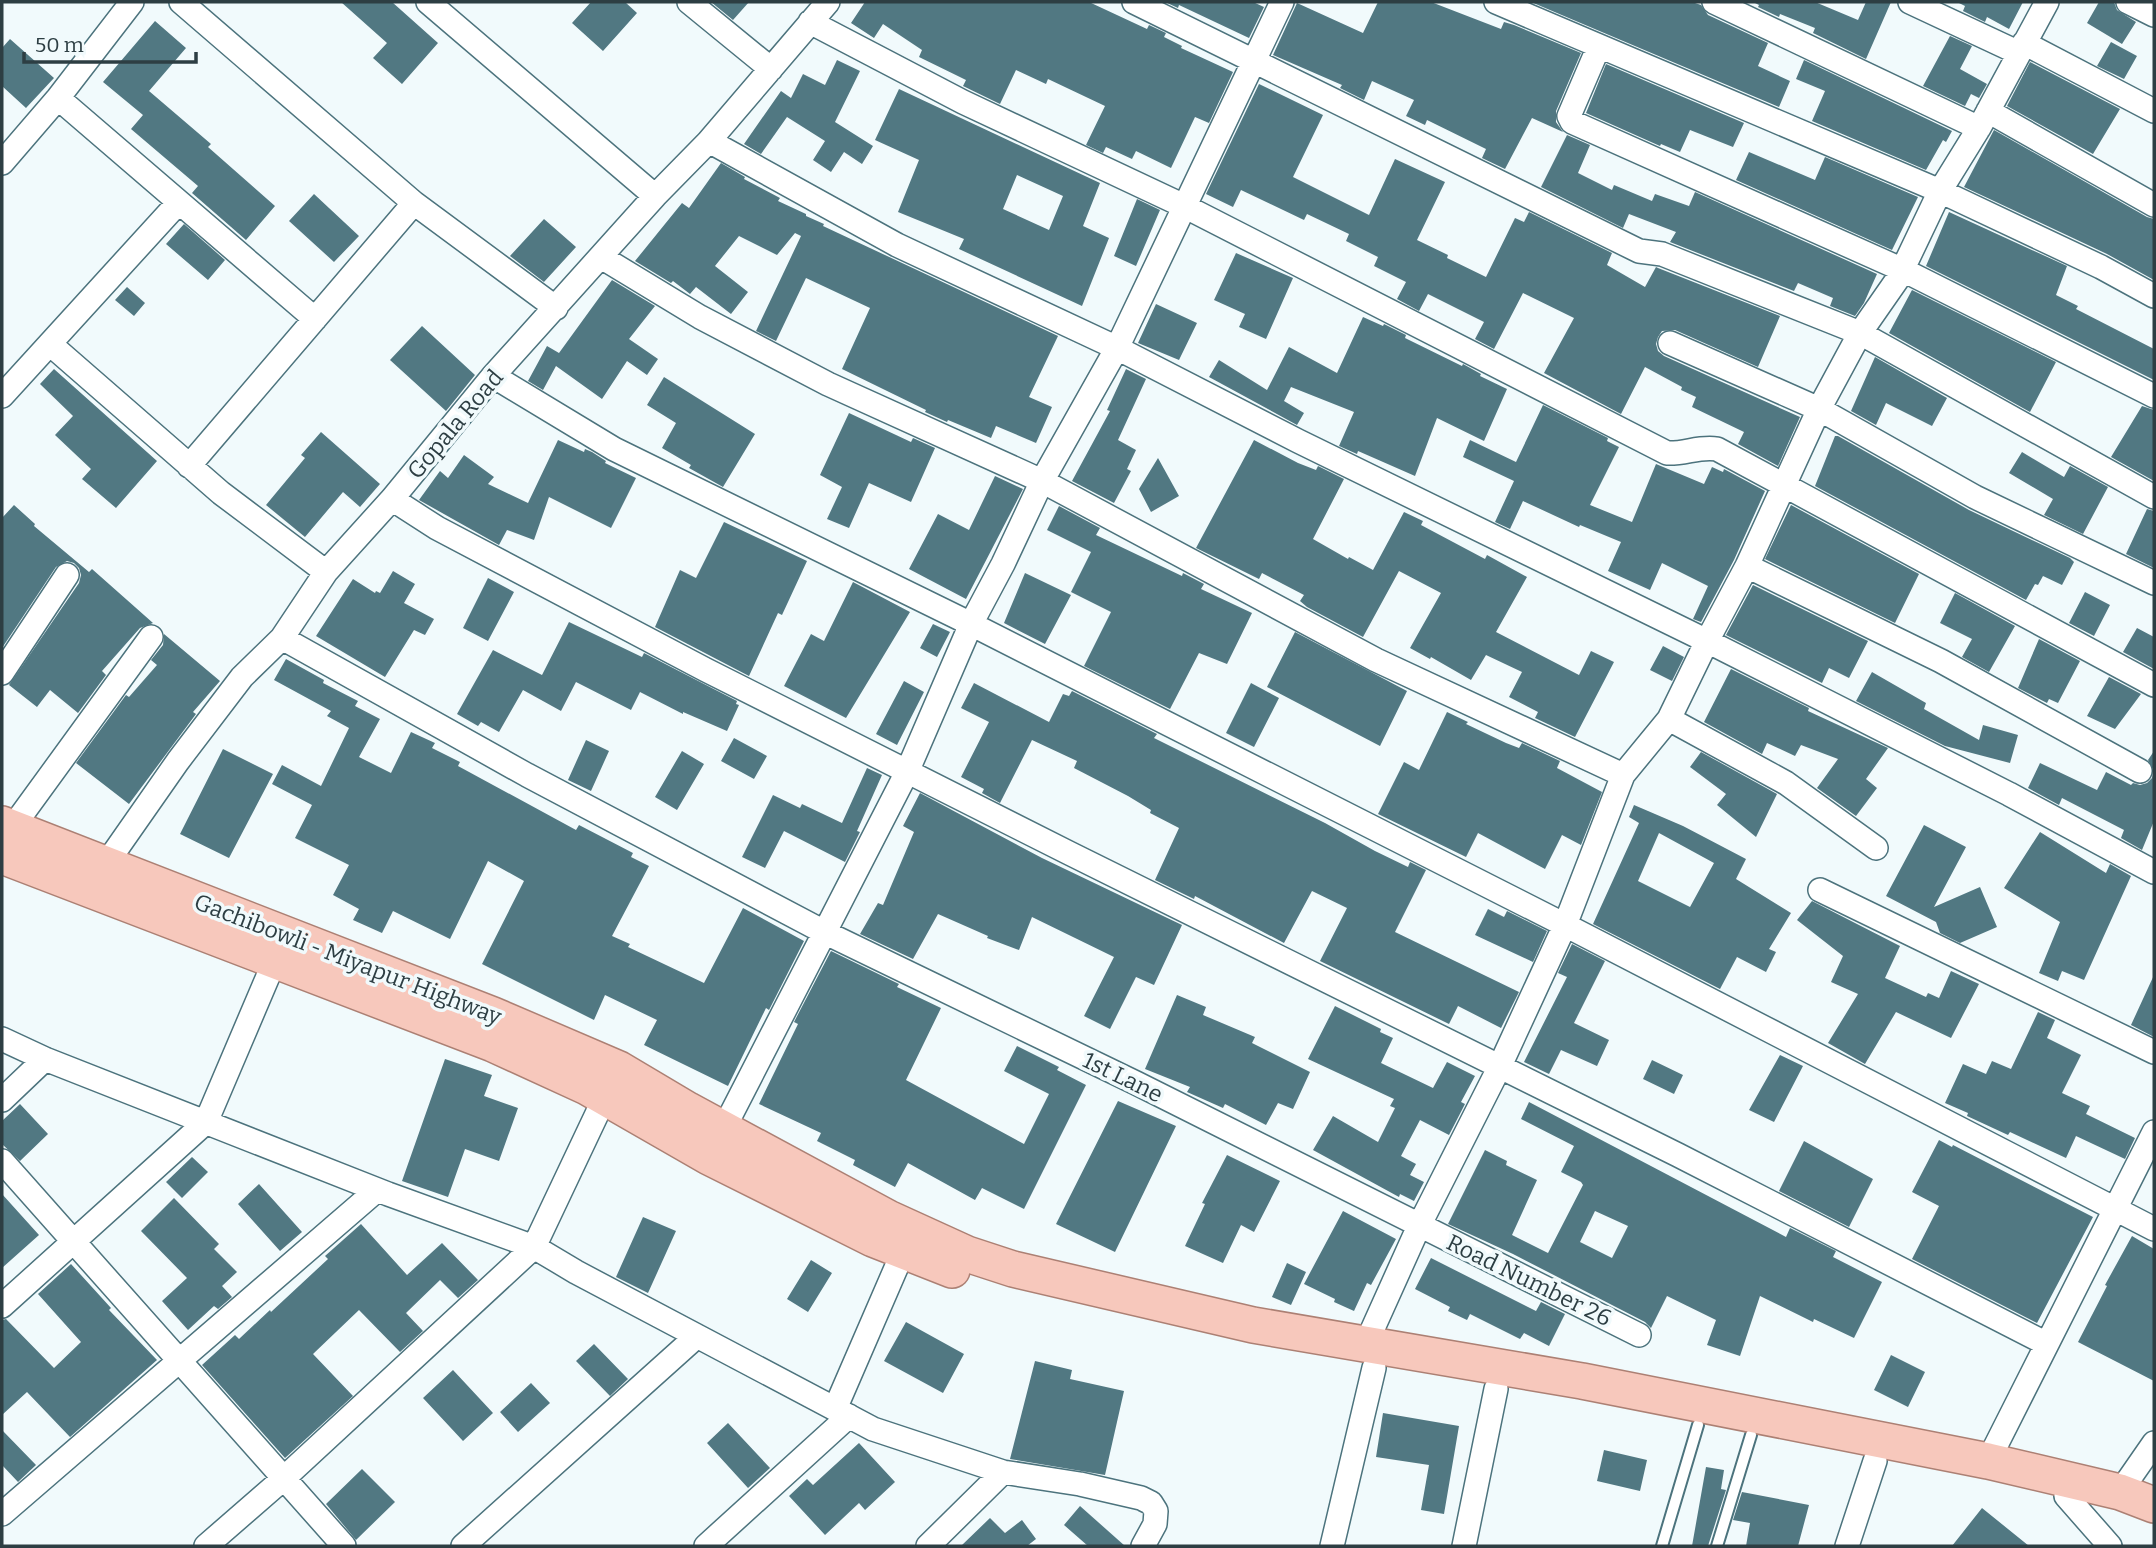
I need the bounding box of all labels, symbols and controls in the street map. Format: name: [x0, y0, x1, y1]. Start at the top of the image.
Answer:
scale bar: [24, 21, 196, 65]
text: 50 m: [35, 32, 84, 58]
street label: Gopala Road: [401, 363, 509, 484]
street label: Gachibowli - Miyapur Highway: [190, 887, 506, 1031]
street label: 1st Lane: [1078, 1046, 1168, 1108]
street label: Road Number 26: [1442, 1228, 1616, 1332]

